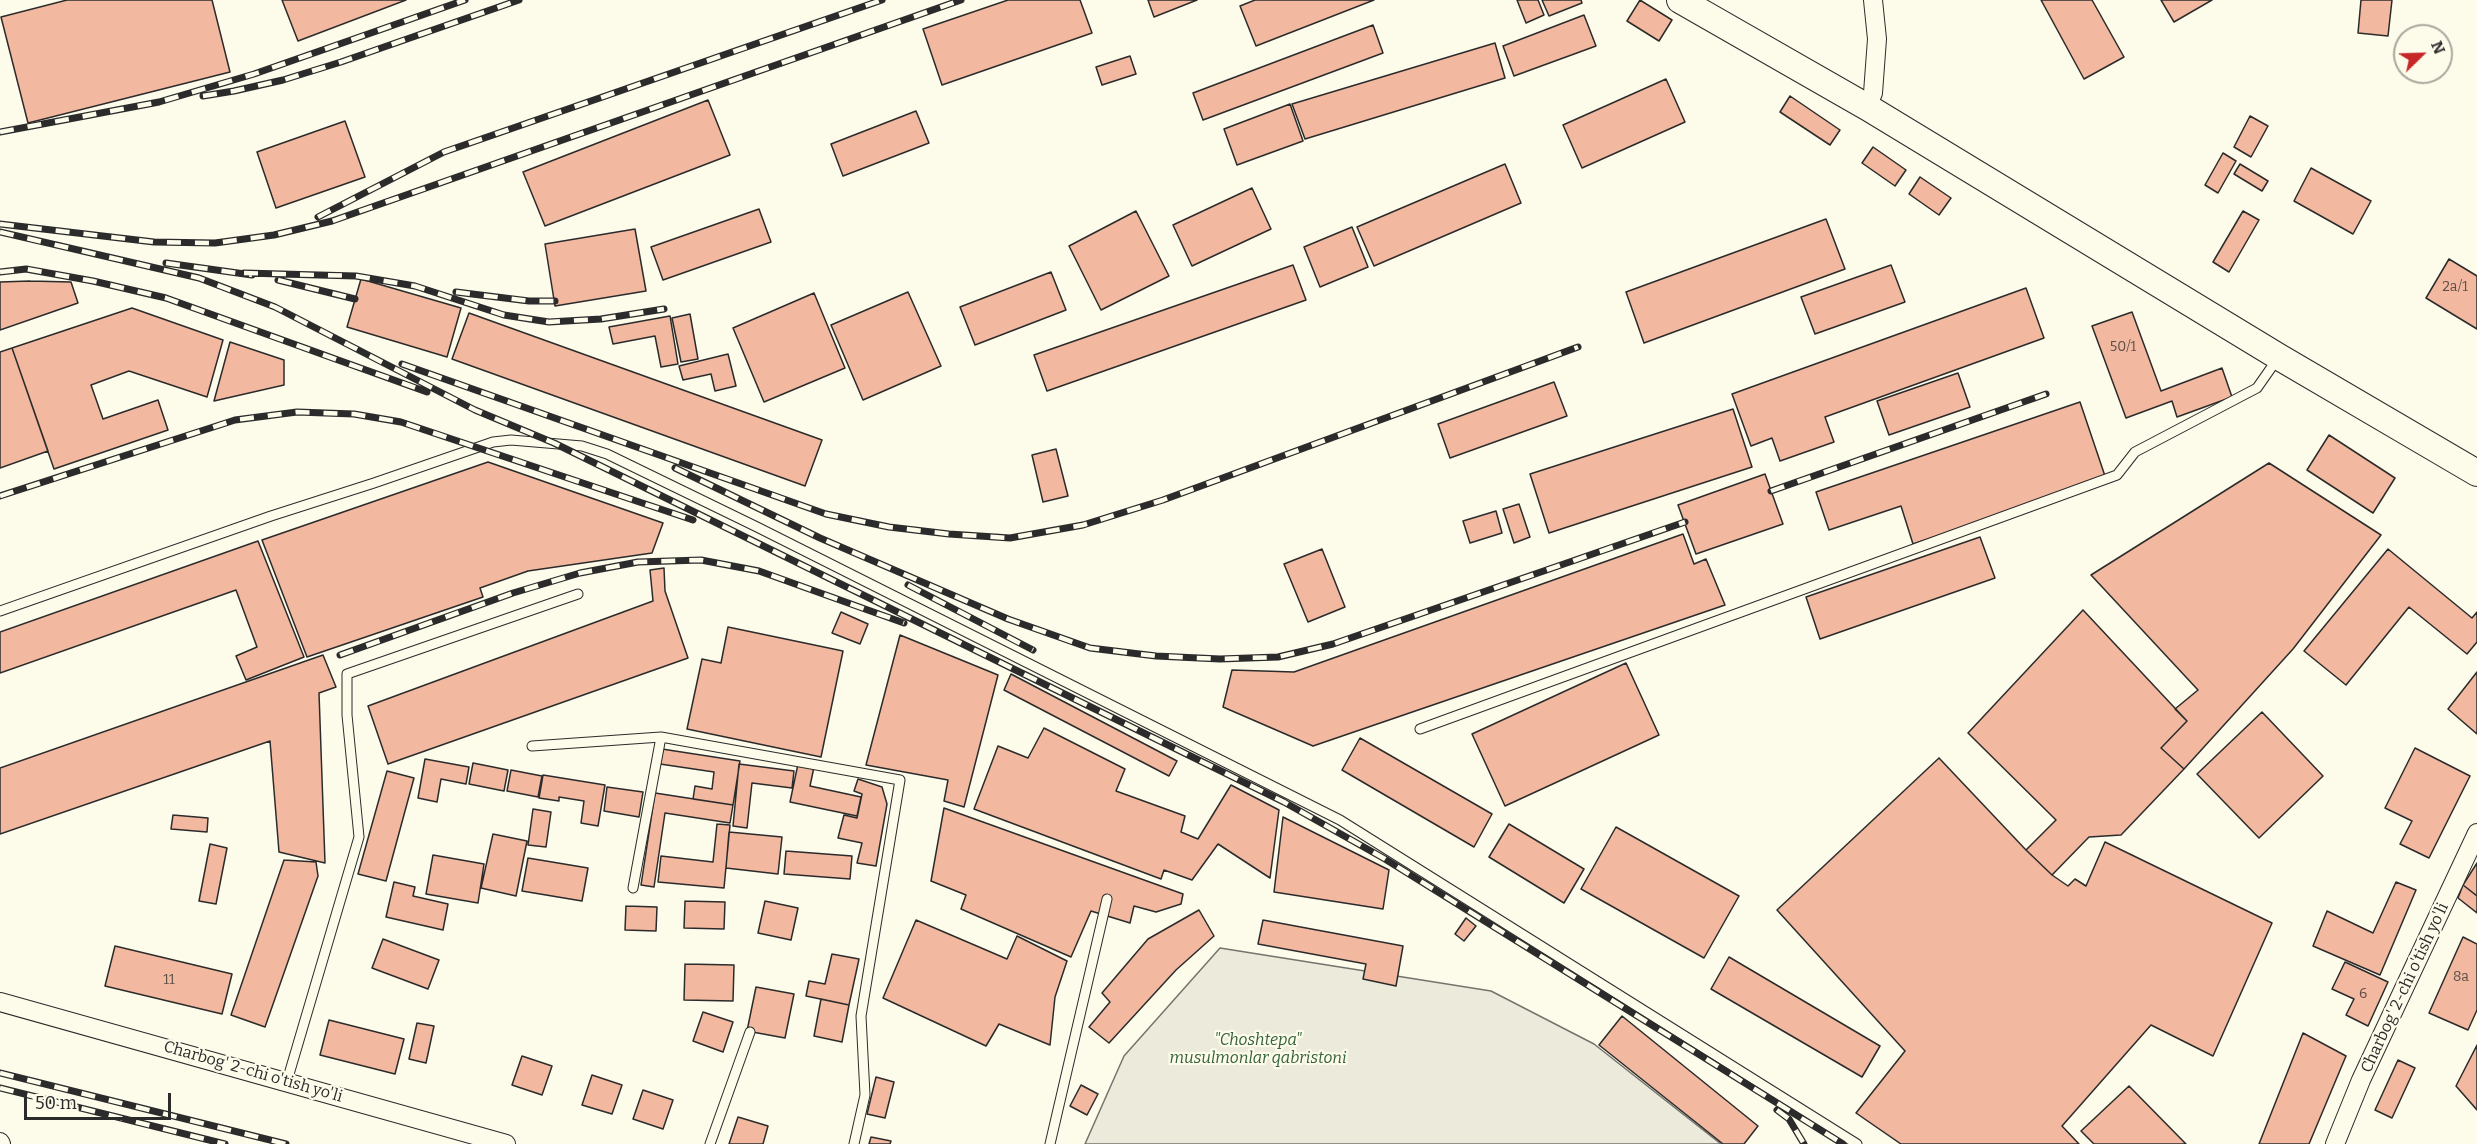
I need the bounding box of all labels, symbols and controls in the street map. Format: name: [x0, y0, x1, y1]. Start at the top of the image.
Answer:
north arrow: [2393, 24, 2453, 84]
text: N: [2427, 38, 2449, 57]
house number: 2a/1: [2442, 279, 2468, 295]
house number: 50/1: [2110, 339, 2136, 355]
street label: Charbog' 2-chi o'tish yo'li: [2357, 900, 2453, 1076]
house number: 8а: [2453, 969, 2469, 985]
house number: 11: [163, 972, 175, 988]
house number: 6: [2359, 986, 2367, 1002]
park label: "Choshtepa" musulmonlar qabristoni: [1169, 1031, 1347, 1069]
street label: Charbog' 2-chi o'tish yo'li: [161, 1037, 345, 1107]
scale bar: [27, 1081, 174, 1119]
text: 50 m: [35, 1092, 77, 1114]

